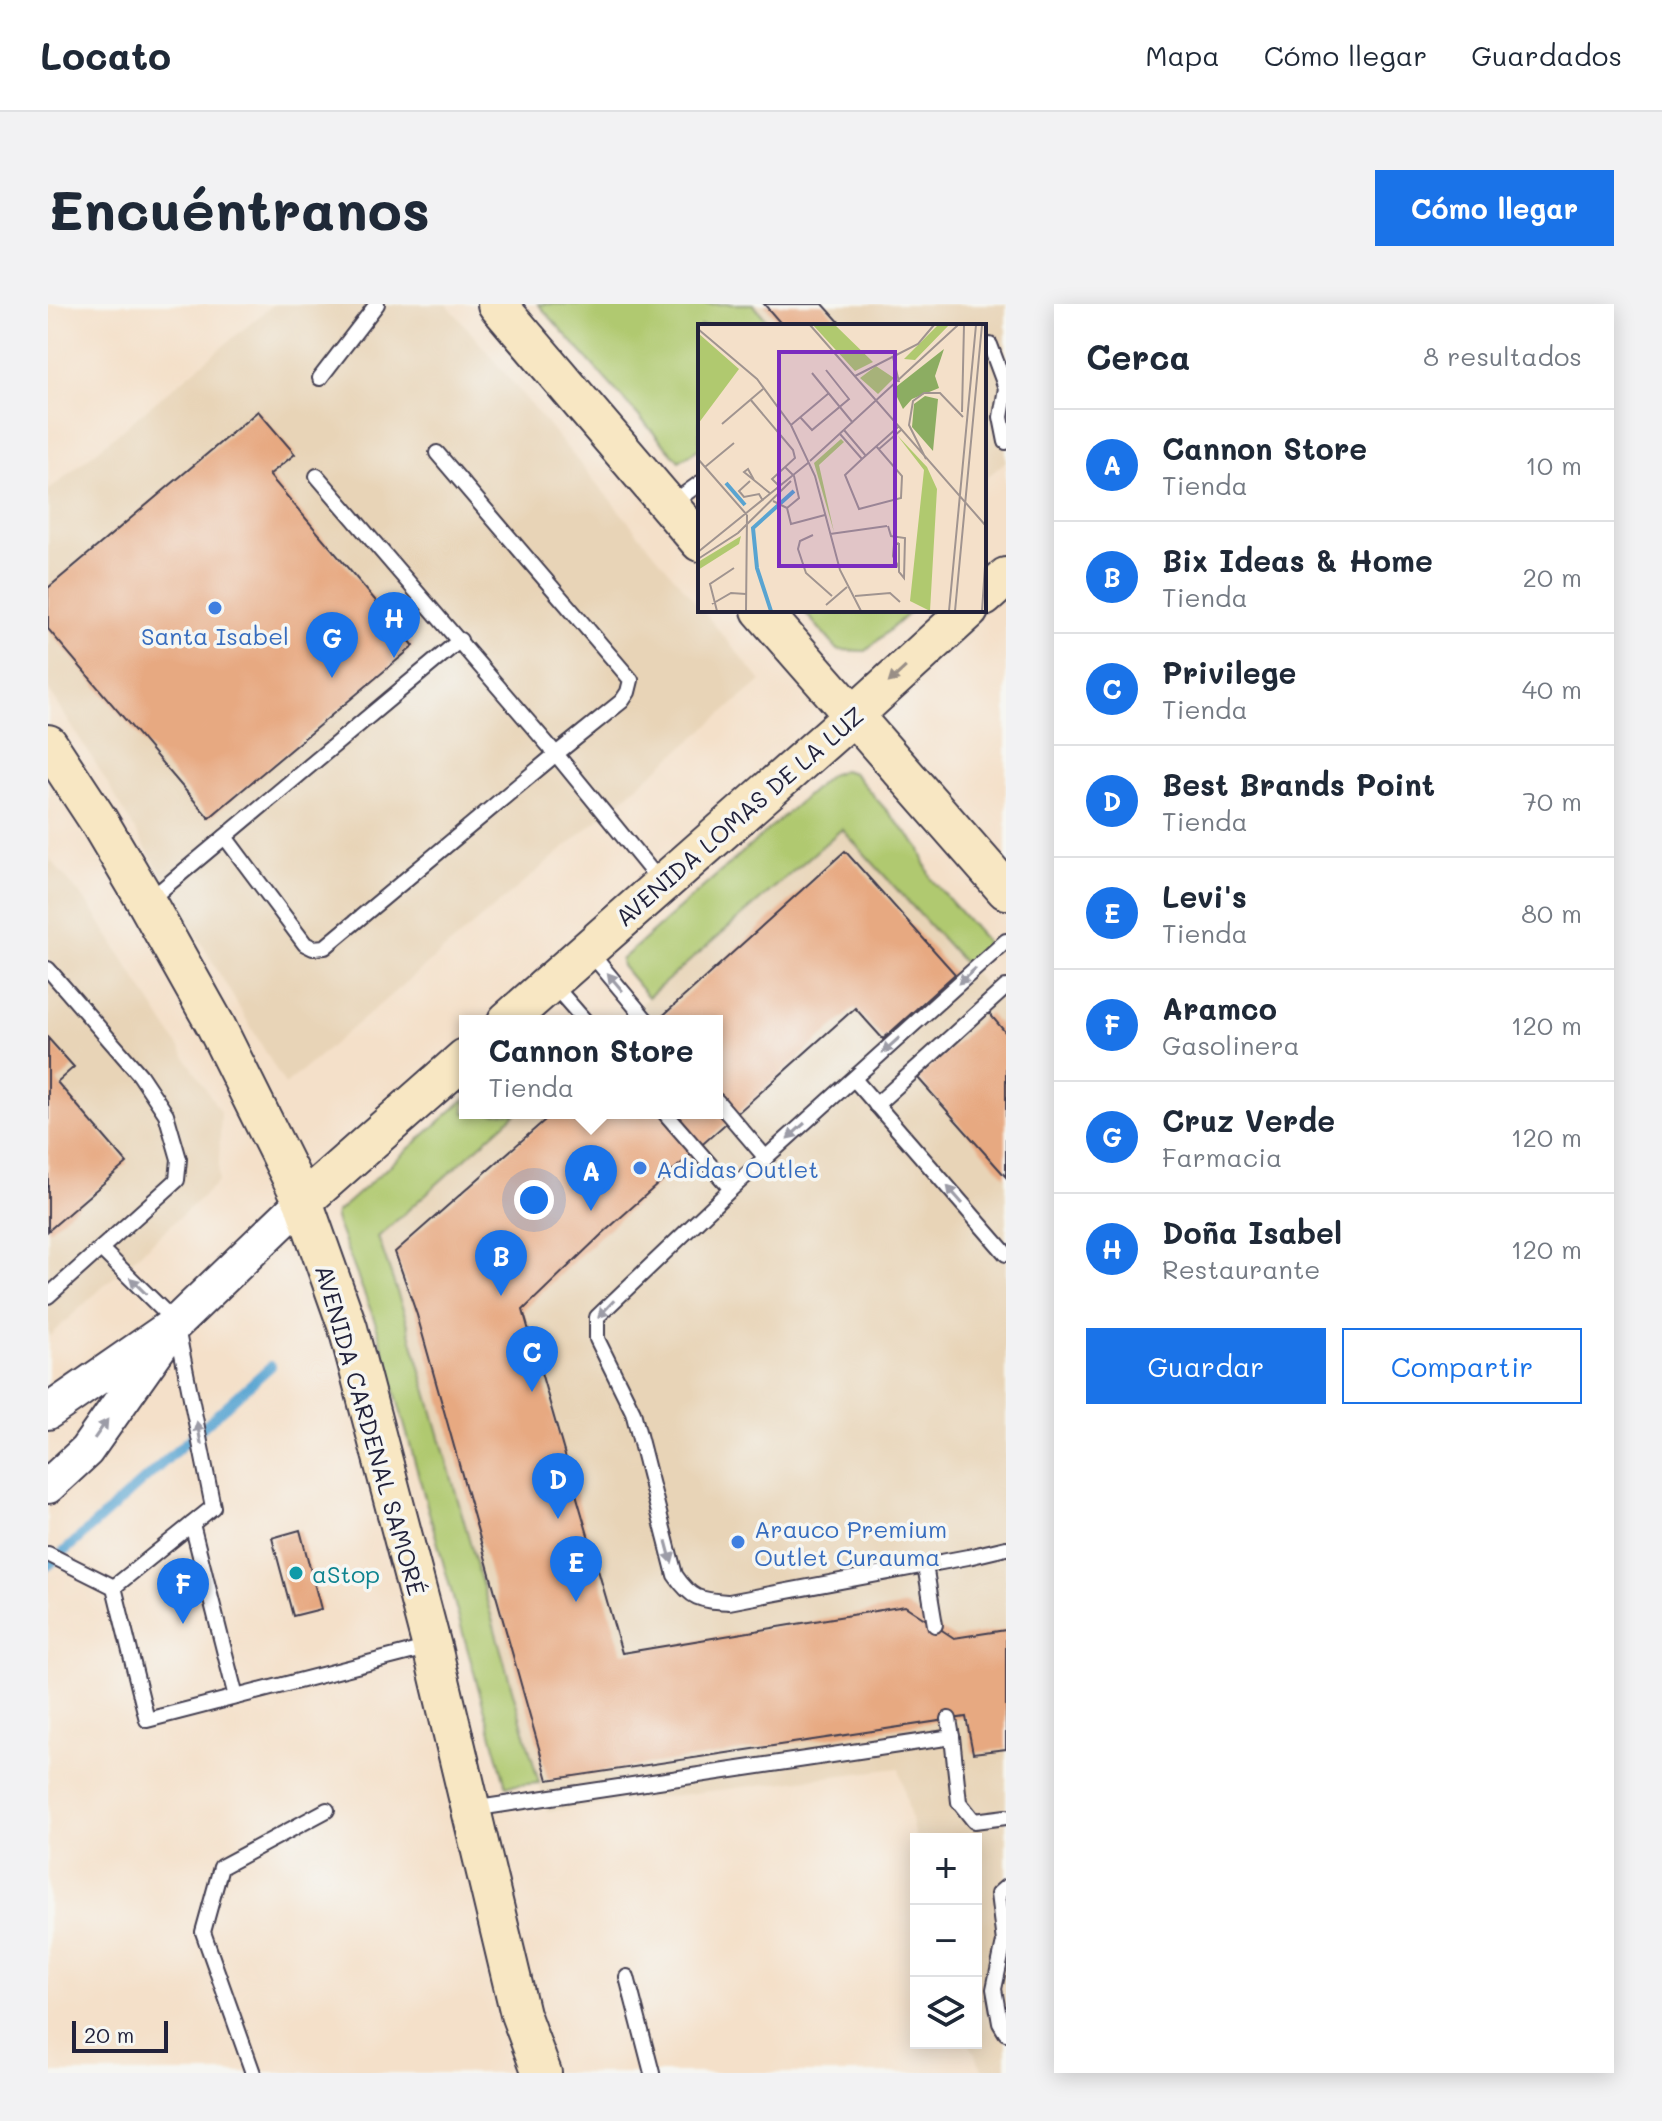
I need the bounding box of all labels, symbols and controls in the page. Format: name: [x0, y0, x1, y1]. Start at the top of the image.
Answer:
text: Locato: [40, 30, 171, 80]
text: Mapa: [1145, 37, 1220, 73]
text: Cómo llegar: [1264, 37, 1427, 73]
text: Guardados: [1471, 37, 1622, 73]
button: Cómo llegar: [1375, 170, 1614, 246]
text: Encuéntranos: [48, 172, 430, 245]
inset map: [698, 324, 986, 612]
text: Cerca: [1086, 334, 1190, 379]
text: 8 resultados: [1423, 339, 1582, 373]
text: Cannon Store: [1162, 428, 1367, 468]
text: A: [1103, 448, 1121, 482]
text: 10 m: [1525, 448, 1582, 482]
text: Tienda: [1162, 468, 1248, 502]
text: Bix Ideas & Home: [1162, 540, 1433, 580]
text: B: [1103, 560, 1121, 594]
text: 20 m: [1522, 560, 1582, 594]
text: Tienda: [1162, 580, 1248, 614]
pin: H: [368, 592, 420, 658]
marker: Santa Isabel: [206, 599, 224, 617]
pin: G: [306, 612, 358, 678]
place label: Santa Isabel: [141, 620, 289, 651]
text: Privilege: [1162, 652, 1296, 692]
one-way arrow: [888, 665, 907, 683]
text: C: [1102, 672, 1122, 706]
text: 40 m: [1522, 672, 1582, 706]
text: Tienda: [1162, 692, 1248, 726]
street label: AVENIDA LOMAS DE LA LUZ: [608, 700, 870, 932]
text: Best Brands Point: [1162, 764, 1435, 804]
text: D: [1103, 784, 1121, 818]
text: 70 m: [1522, 784, 1582, 818]
text: Tienda: [1162, 804, 1248, 838]
text: Levi's: [1162, 876, 1247, 916]
text: E: [1104, 896, 1120, 930]
text: 80 m: [1521, 896, 1582, 930]
text: Tienda: [1162, 916, 1248, 950]
one-way arrow: [957, 967, 977, 985]
one-way arrow: [607, 973, 624, 993]
text: Aramco: [1162, 988, 1277, 1028]
text: F: [1104, 1008, 1120, 1042]
text: 120 m: [1511, 1008, 1582, 1042]
popup: [459, 1015, 723, 1119]
text: Gasolinera: [1162, 1028, 1300, 1062]
text: Cannon Store: [488, 1030, 694, 1070]
one-way arrow: [881, 1036, 900, 1054]
text: Tienda: [488, 1070, 574, 1104]
text: Cruz Verde: [1162, 1100, 1335, 1140]
text: G: [1102, 1120, 1122, 1154]
text: 120 m: [1511, 1120, 1582, 1154]
one-way arrow: [786, 1122, 806, 1139]
text: Farmacia: [1162, 1140, 1282, 1174]
pin: A: [565, 1145, 617, 1211]
place label: Adidas Outlet: [656, 1153, 819, 1184]
marker: Adidas Outlet: [631, 1159, 649, 1177]
your location: [514, 1180, 554, 1220]
one-way arrow: [947, 1186, 964, 1206]
text: Doña Isabel: [1162, 1212, 1342, 1252]
pin: B: [475, 1230, 527, 1296]
text: H: [1102, 1232, 1122, 1266]
text: 120 m: [1511, 1232, 1582, 1266]
text: Restaurante: [1162, 1252, 1320, 1286]
street label: AVENIDA CARDENAL SAMORÉ: [309, 1261, 433, 1599]
one-way arrow: [129, 1277, 148, 1296]
one-way arrow: [598, 1299, 616, 1318]
pin: C: [506, 1326, 558, 1392]
button: Guardar: [1086, 1328, 1326, 1404]
button: Compartir: [1342, 1328, 1582, 1404]
one-way arrow: [93, 1419, 108, 1440]
one-way arrow: [192, 1421, 205, 1446]
pin: D: [532, 1453, 584, 1519]
place label: Arauco Premium Outlet Curauma: [754, 1513, 947, 1572]
marker: Arauco Premium Outlet Curauma: [729, 1533, 747, 1551]
pin: E: [550, 1536, 602, 1602]
one-way arrow: [664, 1539, 676, 1564]
pin: F: [157, 1558, 209, 1624]
place label: aStop: [312, 1558, 380, 1589]
marker: aStop: [287, 1564, 305, 1582]
map controls: [910, 1833, 982, 2049]
button: +: [910, 1833, 982, 1905]
button: −: [910, 1905, 982, 1977]
button: layers: [910, 1977, 982, 2049]
scale bar: [72, 2017, 168, 2053]
text: 20 m: [84, 2020, 134, 2049]

